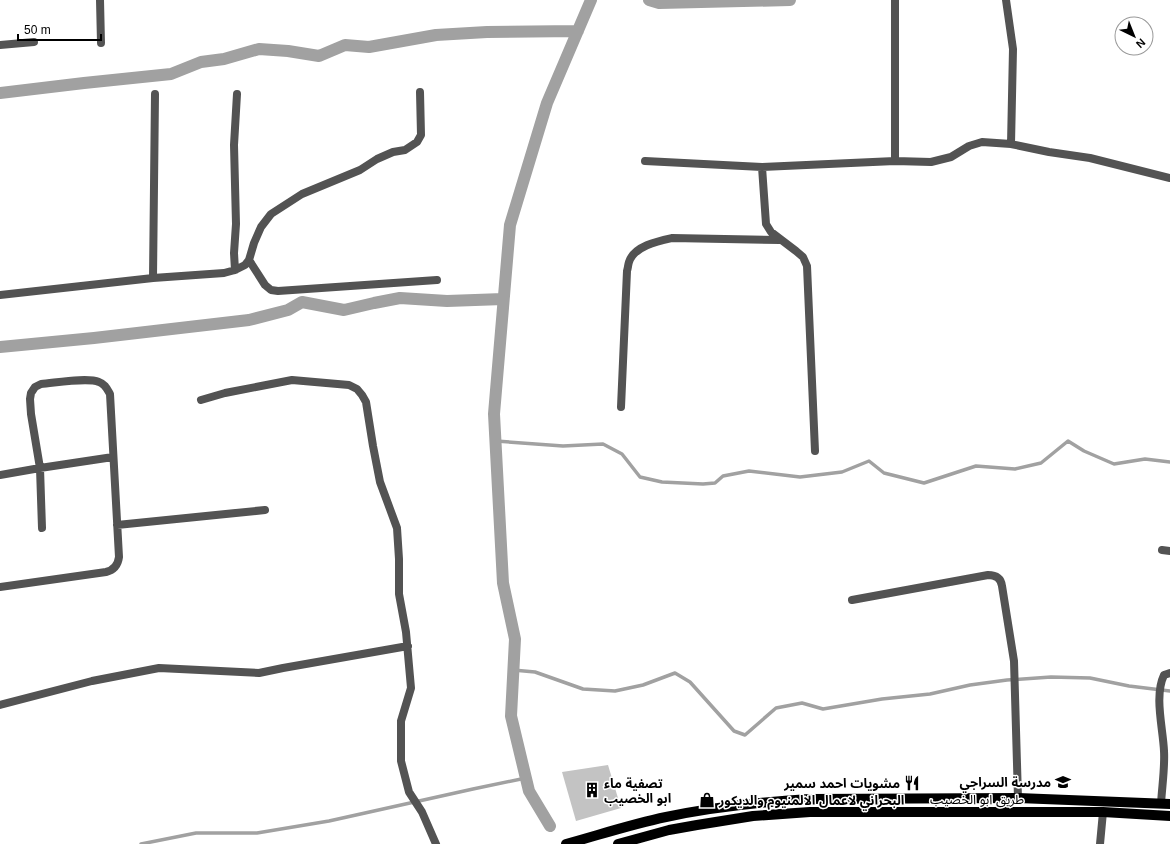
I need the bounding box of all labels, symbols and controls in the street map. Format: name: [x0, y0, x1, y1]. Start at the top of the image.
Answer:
scale bar: [18, 16, 101, 42]
north arrow: [1114, 16, 1154, 56]
text: 50 m: [24, 23, 51, 37]
text: N: [1134, 36, 1148, 50]
school or university icon: مدرسة السراجي: [1054, 773, 1072, 791]
restaurant icon: مشويات احمد سمير: [903, 774, 921, 792]
place label: مدرسة السراجي: [960, 775, 1051, 793]
place label: تصفية ماء ابو الخصيب: [604, 776, 671, 806]
place label: مشويات احمد سمير: [783, 776, 900, 791]
building icon: تصفية ماء ابو الخصيب: [583, 781, 601, 799]
shop icon: البحراني لاعمال الالمنيوم والديكور: [698, 791, 716, 809]
street label: طريق ابو الخصيب: [930, 792, 1024, 808]
place label: البحراني لاعمال الالمنيوم والديكور: [718, 793, 904, 811]

